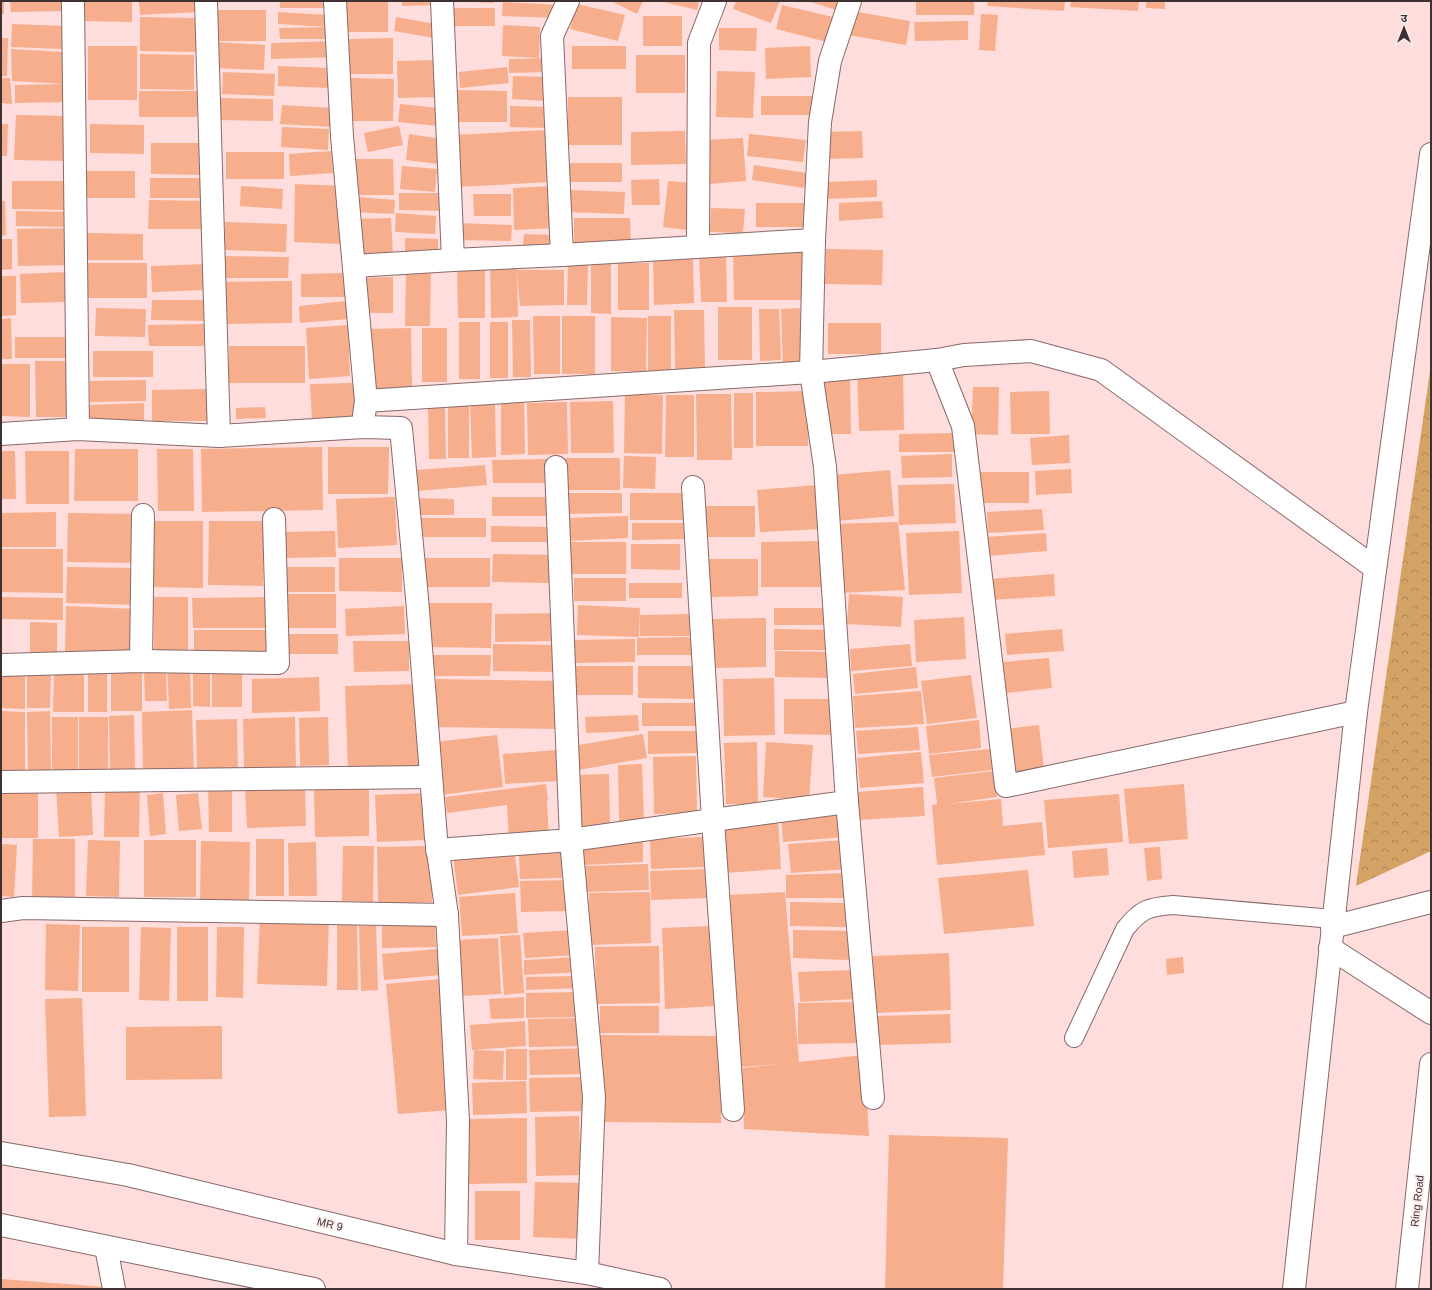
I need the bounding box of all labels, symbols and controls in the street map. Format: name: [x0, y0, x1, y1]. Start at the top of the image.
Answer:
north arrow: [1384, 8, 1424, 48]
text: उ: [1401, 12, 1408, 24]
street label: Ring Road: [1408, 1175, 1426, 1227]
street label: MR 9: [316, 1215, 344, 1233]

